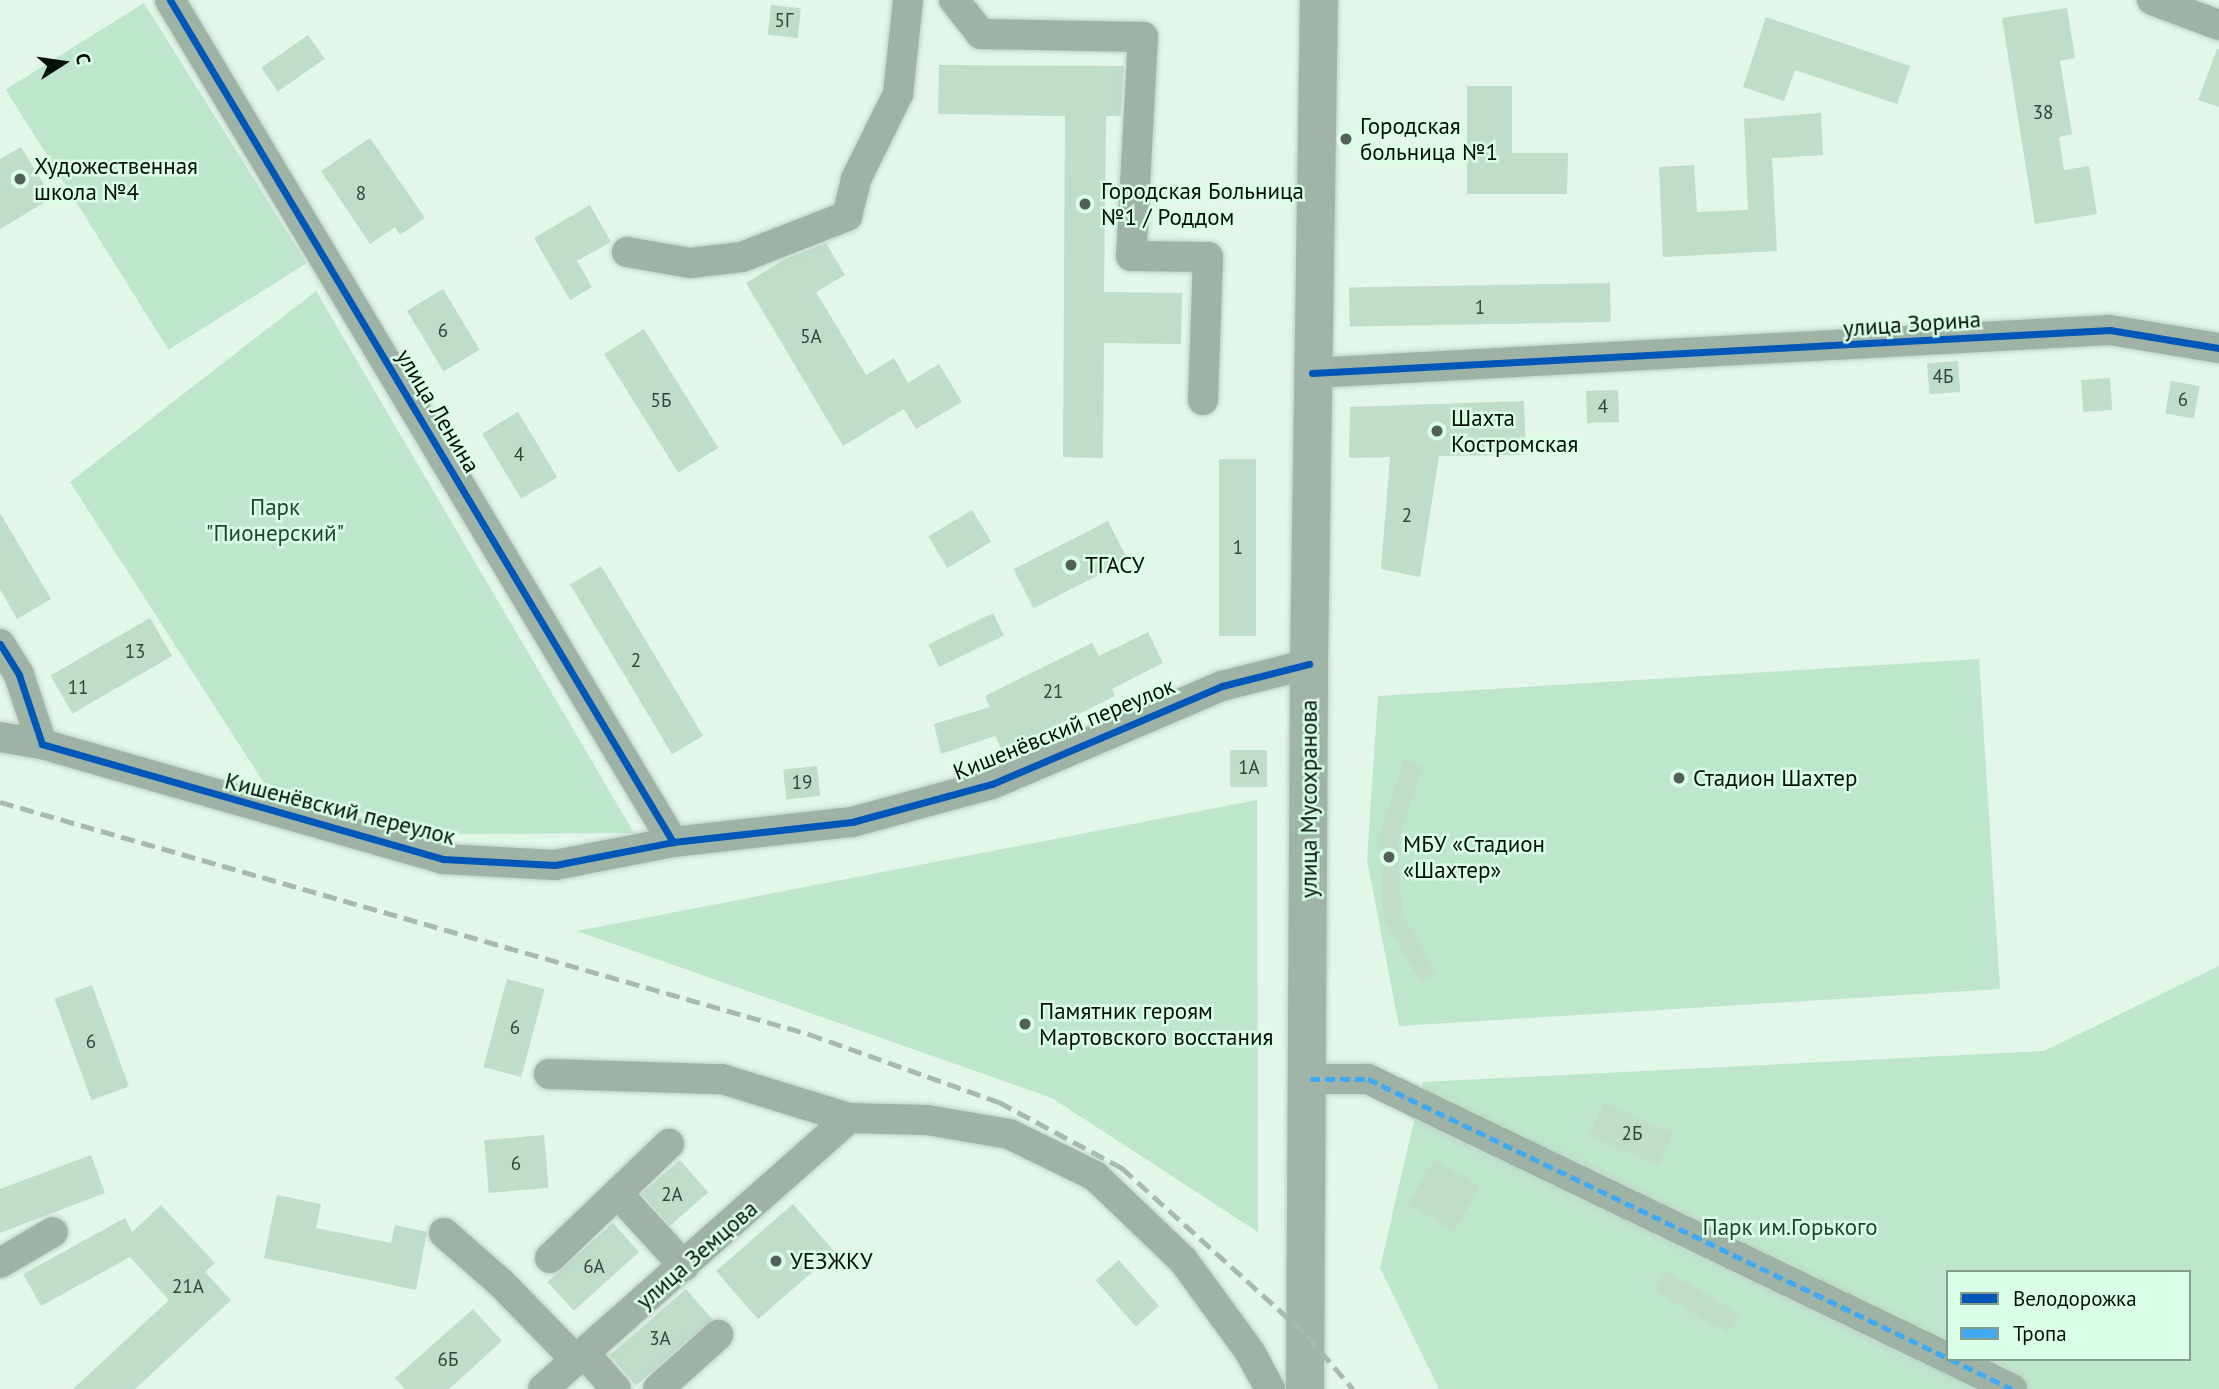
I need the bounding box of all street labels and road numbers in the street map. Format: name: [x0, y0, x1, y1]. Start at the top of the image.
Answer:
street label: улица Зорина: [1842, 305, 1982, 343]
street label: улица Ленина: [390, 344, 486, 478]
street label: Кишенёвский переулок: [949, 672, 1179, 786]
street label: улица Мусохранова: [1295, 700, 1323, 898]
street label: Кишенёвский переулок: [222, 767, 458, 851]
street label: улица Земцова: [631, 1195, 763, 1315]

